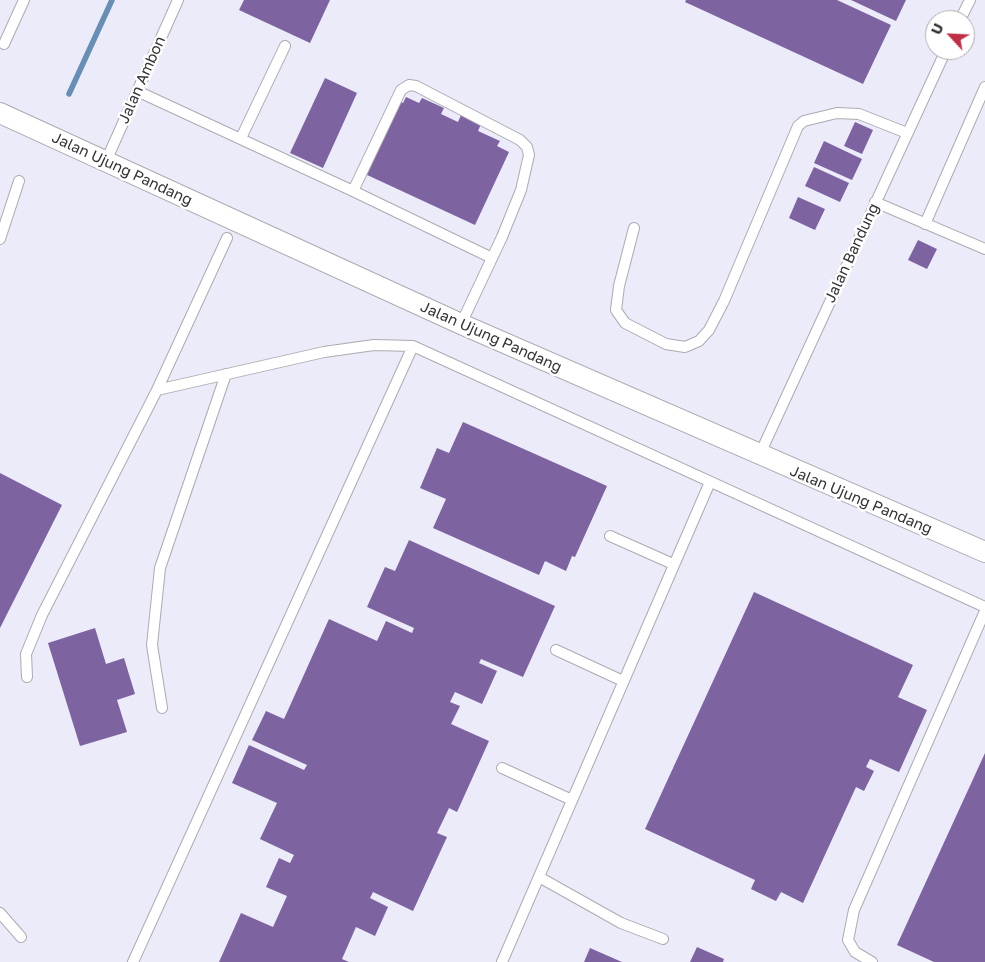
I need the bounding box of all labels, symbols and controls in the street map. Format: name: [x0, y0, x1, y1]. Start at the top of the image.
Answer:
north arrow: [925, 10, 975, 60]
text: U: [927, 21, 947, 37]
street label: Jalan Ambon: [115, 33, 169, 127]
street label: Jalan Ujung Pandang: [49, 129, 195, 209]
street label: Jalan Bandung: [821, 200, 883, 306]
street label: Jalan Ujung Pandang: [418, 298, 564, 376]
street label: Jalan Ujung Pandang: [787, 462, 935, 538]

